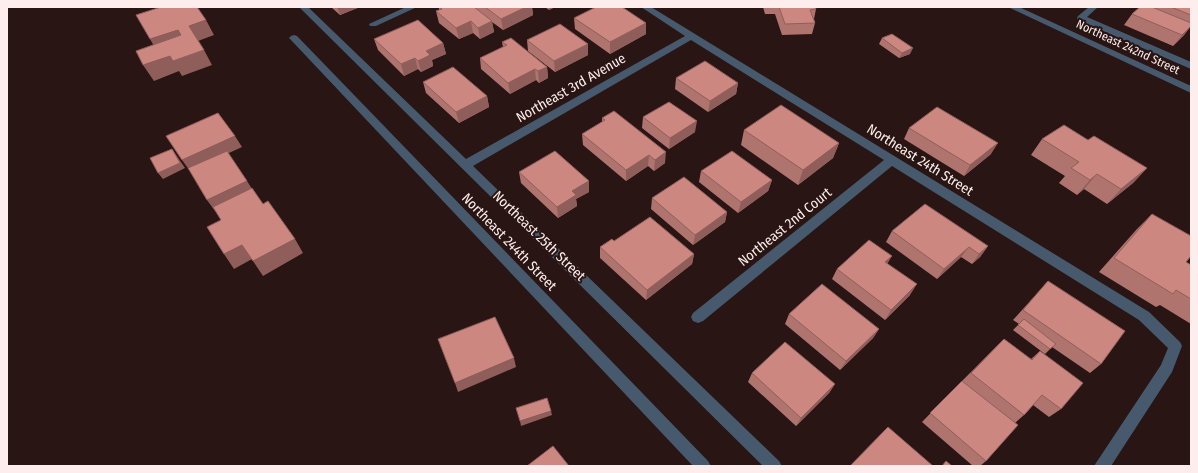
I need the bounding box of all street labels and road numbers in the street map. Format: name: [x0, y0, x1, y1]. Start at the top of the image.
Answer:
street label: Northeast 242nd Street: [1074, 17, 1182, 77]
street label: Northeast 3rd Avenue: [513, 50, 629, 126]
street label: Northeast 24th Street: [864, 120, 977, 200]
street label: Northeast 2nd Court: [735, 184, 836, 270]
street label: Northeast 25th Street: [489, 187, 589, 285]
street label: Northeast 244th Street: [458, 190, 560, 295]

